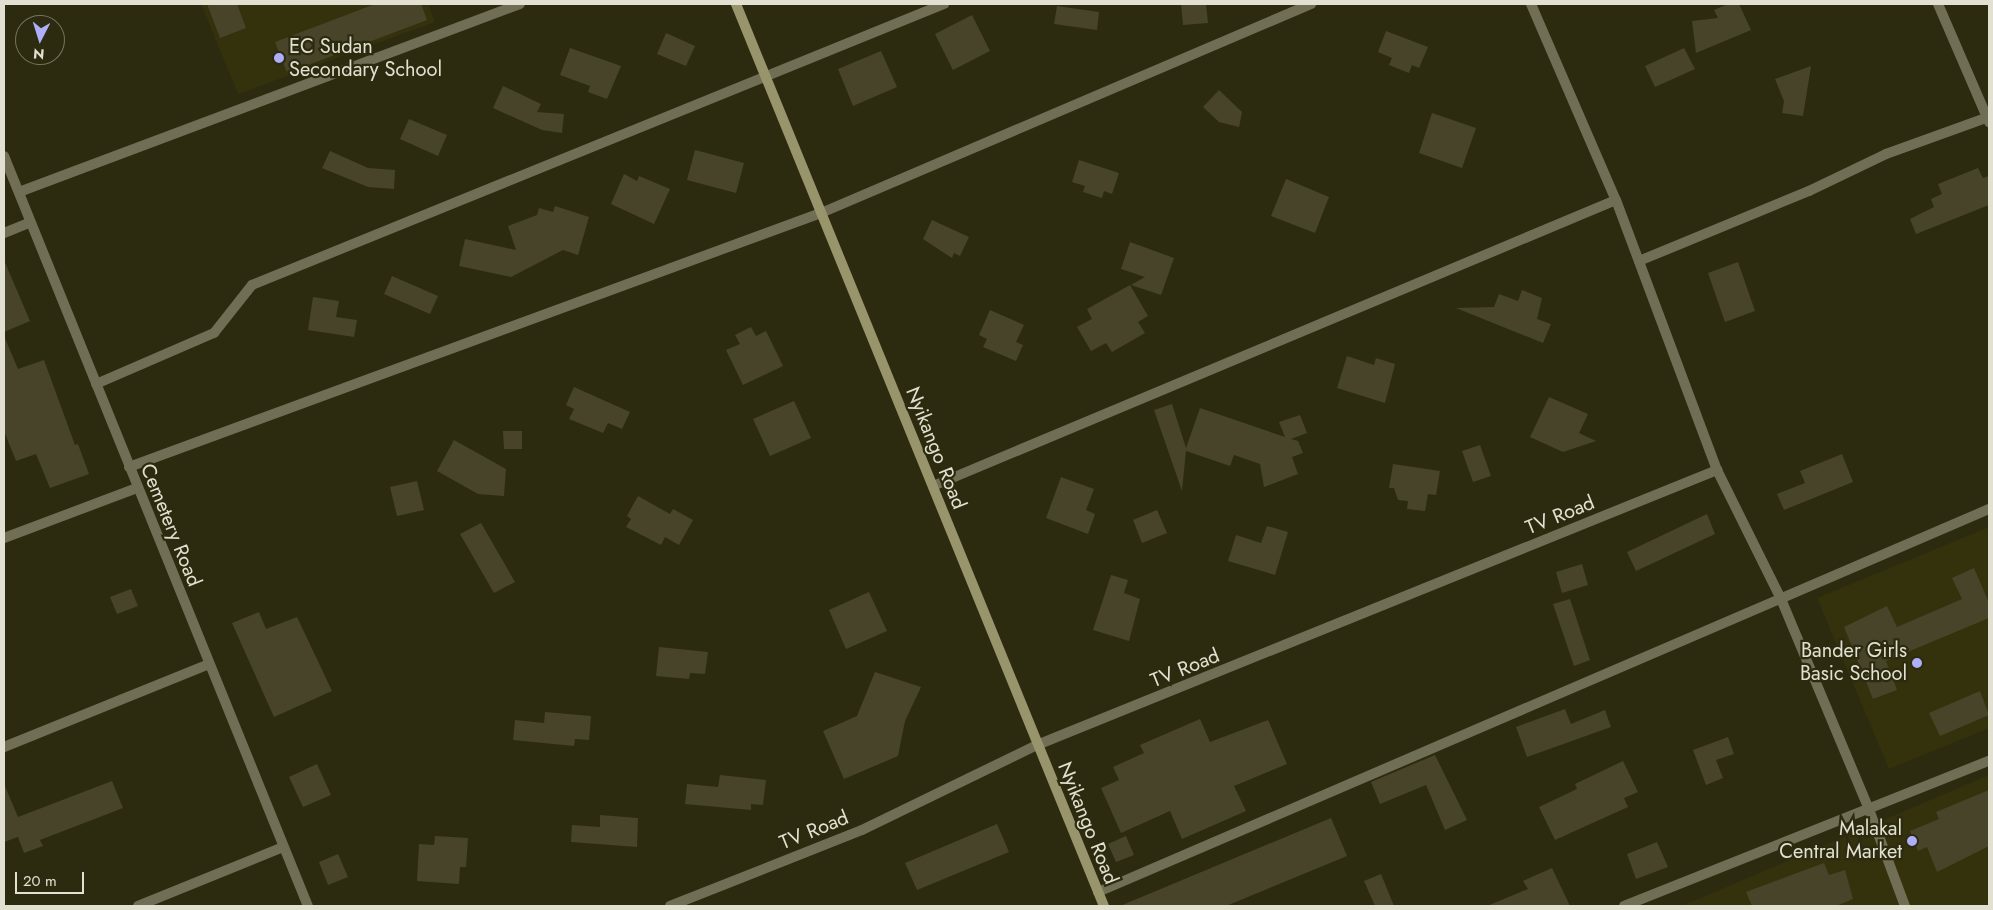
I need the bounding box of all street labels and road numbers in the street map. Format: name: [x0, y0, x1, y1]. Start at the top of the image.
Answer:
street label: Nyikango Road: [901, 383, 971, 513]
street label: Cemetery Road: [135, 460, 207, 590]
street label: TV Road: [1522, 490, 1598, 540]
street label: TV Road: [1147, 643, 1223, 693]
street label: Nyikango Road: [1053, 758, 1123, 888]
street label: TV Road: [776, 805, 852, 855]

